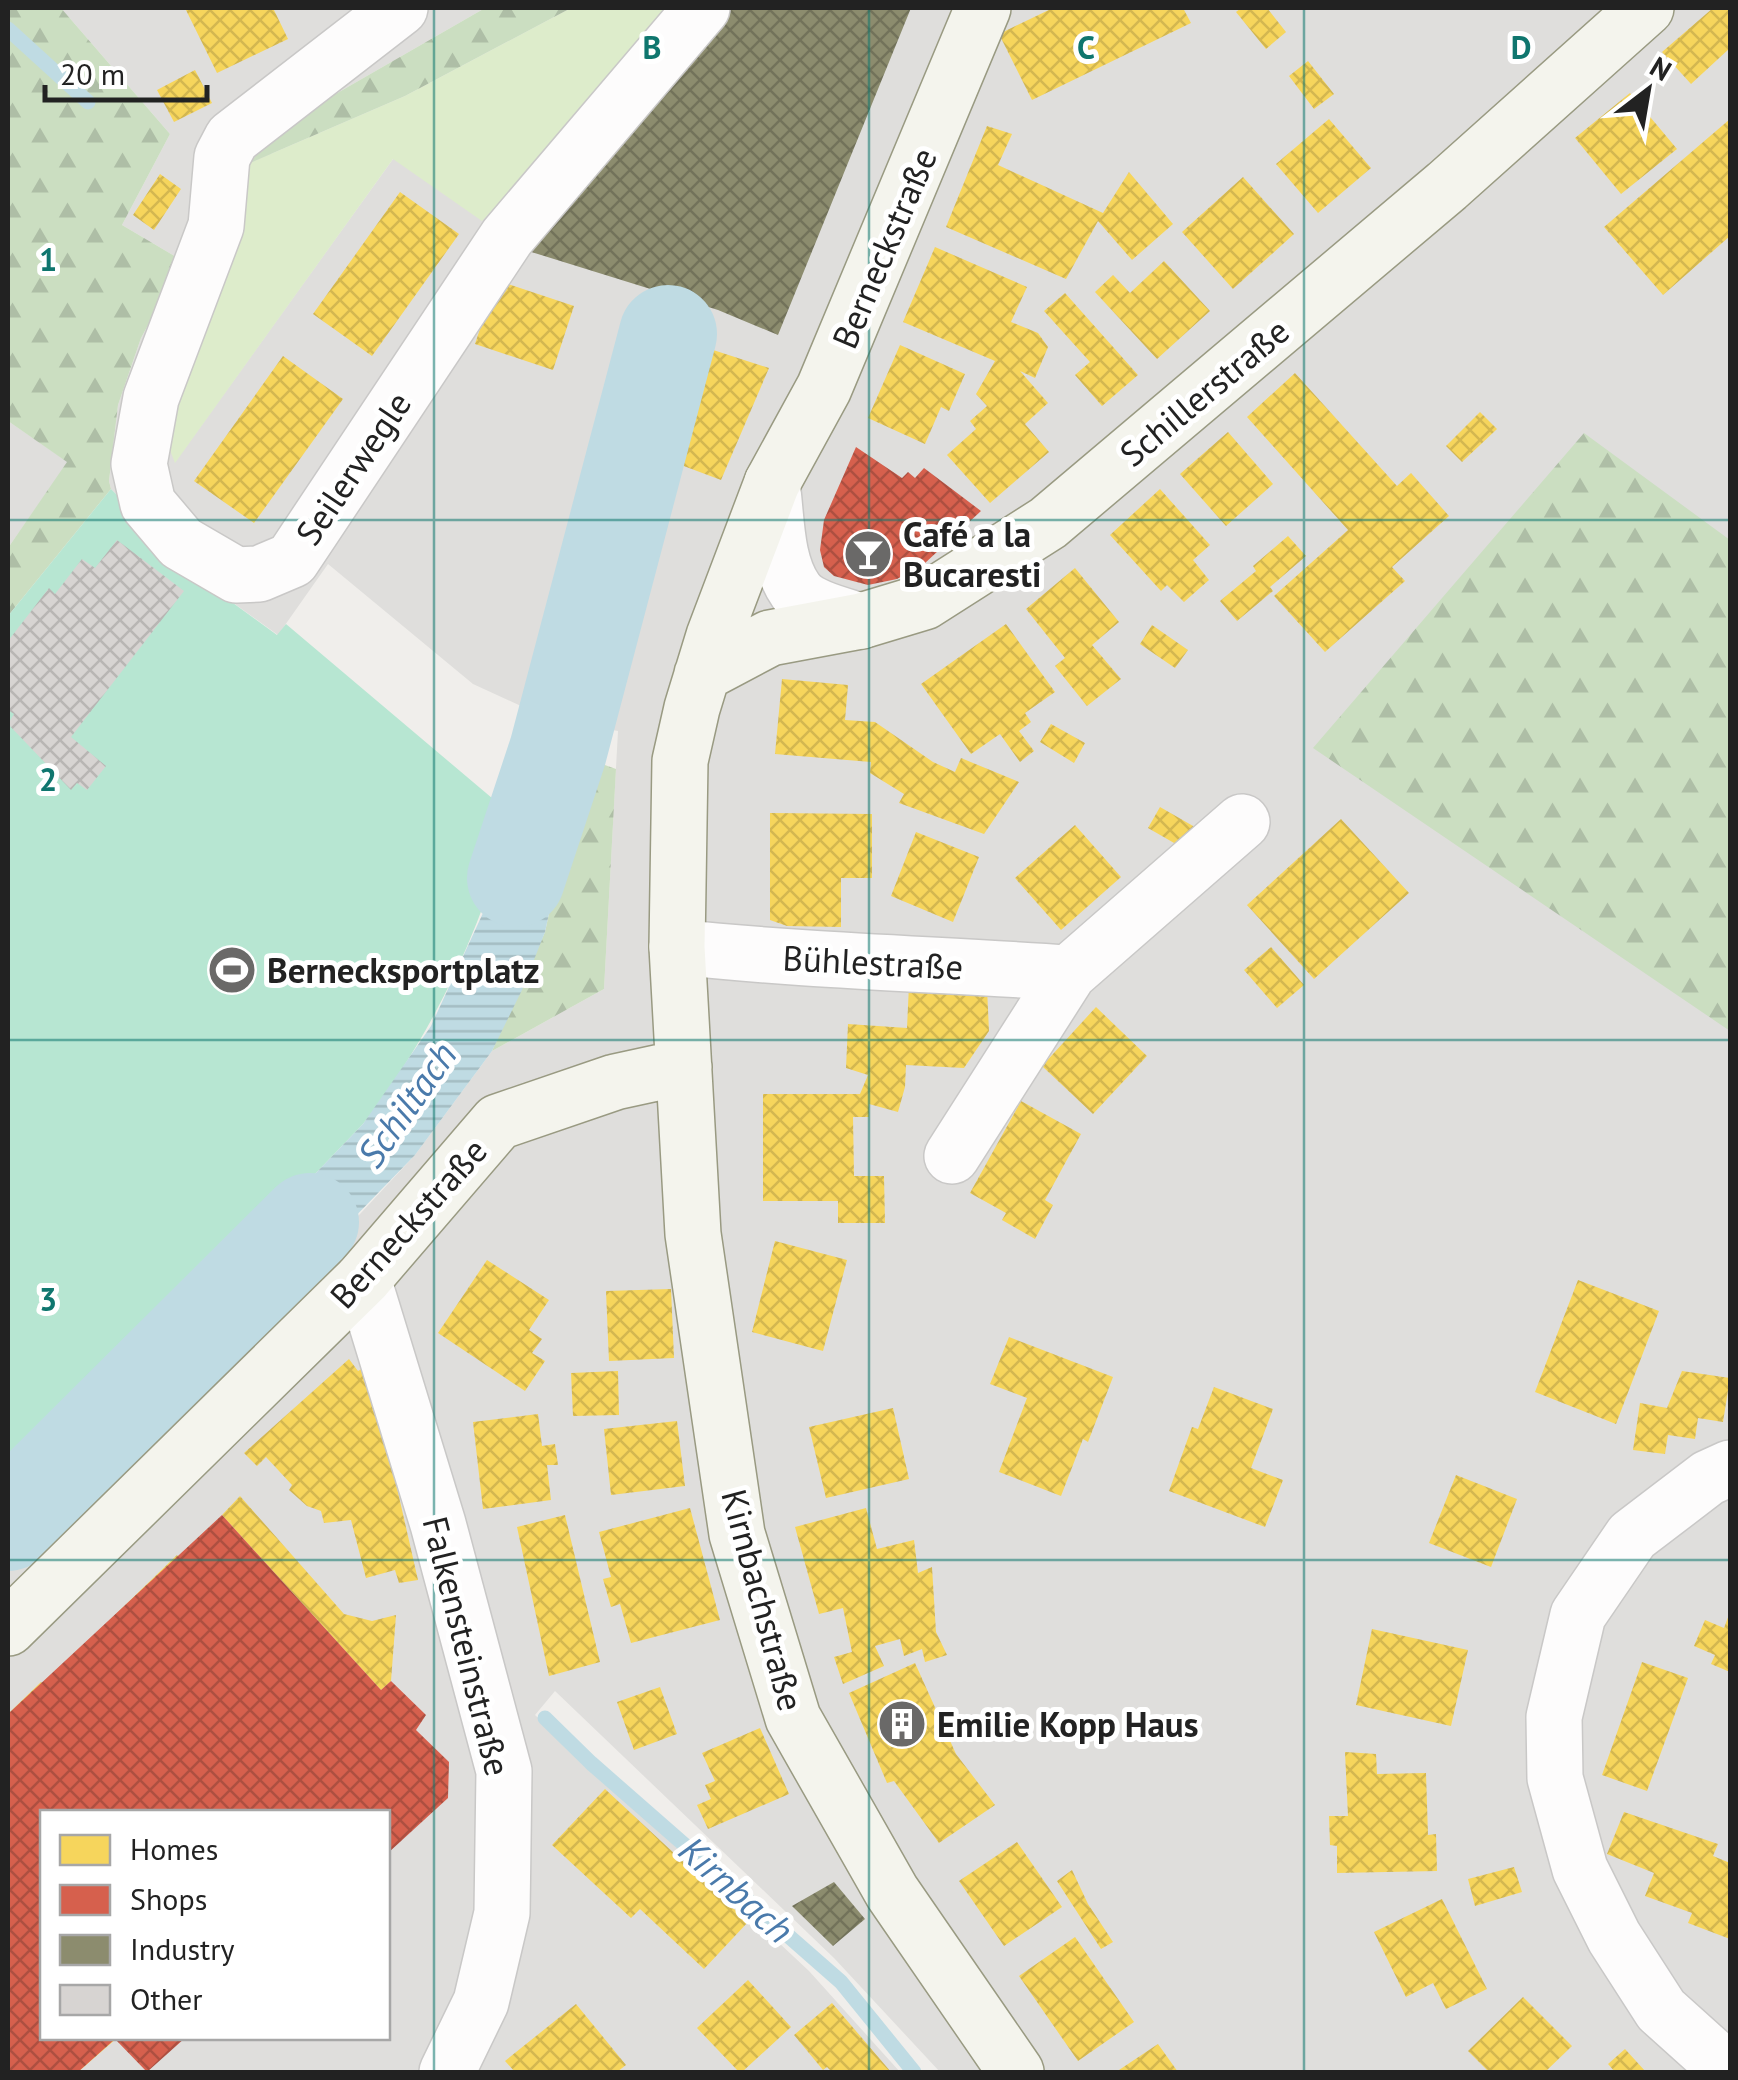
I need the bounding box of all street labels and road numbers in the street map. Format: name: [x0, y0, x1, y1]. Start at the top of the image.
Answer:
street label: Berneckstraße: [821, 141, 947, 355]
street label: Schillerstraße: [1110, 308, 1298, 476]
street label: Seilerwegle: [285, 383, 421, 553]
street label: Bühlestraße: [782, 934, 964, 990]
street label: Berneckstraße: [319, 1128, 497, 1318]
street label: Kirnbachstraße: [711, 1484, 815, 1716]
street label: Falkensteinstraße: [413, 1511, 521, 1781]

